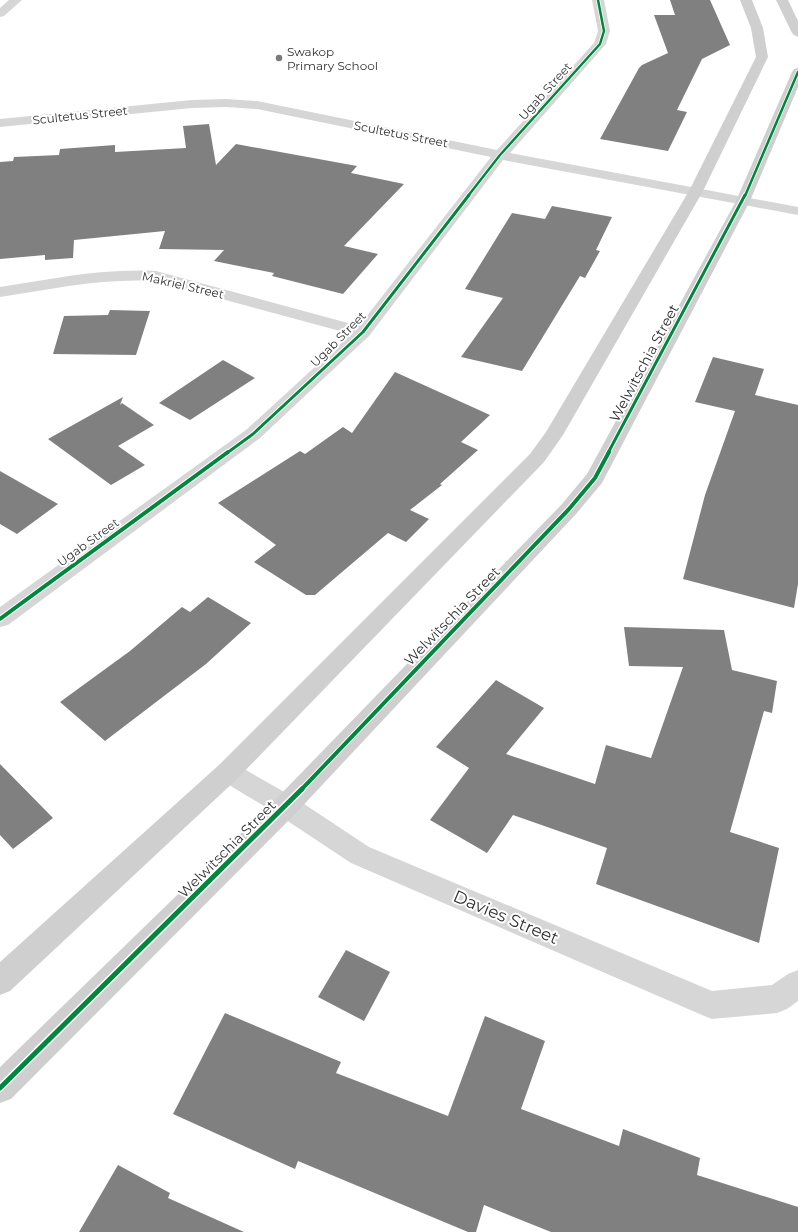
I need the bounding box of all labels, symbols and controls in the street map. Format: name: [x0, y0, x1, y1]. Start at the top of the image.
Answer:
place label: Swakop Primary School: [287, 44, 378, 73]
marker: Swakop Primary School: [274, 53, 284, 63]
street label: Ugab Street: [515, 59, 575, 123]
street label: Scultetus Street: [32, 103, 128, 127]
street label: Scultetus Street: [353, 118, 449, 150]
street label: Makriel Street: [141, 268, 225, 302]
street label: Welwitschia Street: [605, 301, 683, 425]
street label: Ugab Street: [307, 308, 369, 370]
street label: Ugab Street: [54, 515, 122, 569]
street label: Welwitschia Street: [400, 563, 504, 669]
street label: Welwitschia Street: [174, 796, 280, 902]
street label: Davies Street: [450, 886, 562, 948]

